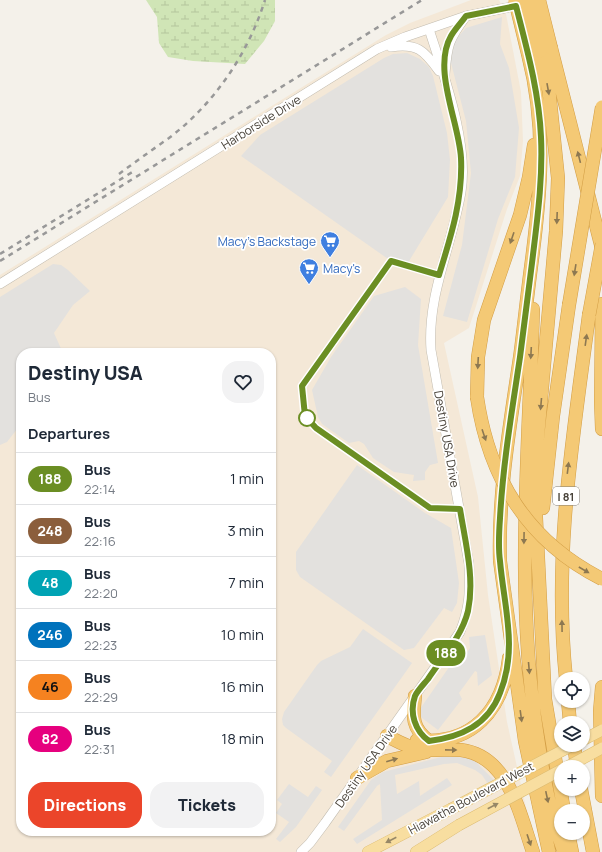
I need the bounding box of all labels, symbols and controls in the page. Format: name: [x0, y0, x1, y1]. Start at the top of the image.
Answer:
one-way arrow: [545, 83, 551, 95]
street label: Harborside Drive: [218, 91, 304, 153]
one-way arrow: [575, 151, 581, 163]
one-way arrow: [553, 212, 560, 224]
supermarket icon: Macy's Backstage: [319, 230, 341, 258]
one-way arrow: [509, 232, 515, 244]
place label: Macy's Backstage: [218, 233, 316, 250]
supermarket icon: Macy's: [298, 257, 320, 285]
place label: Macy's: [323, 260, 360, 277]
one-way arrow: [572, 264, 578, 276]
one-way arrow: [583, 334, 589, 346]
one-way arrow: [528, 347, 535, 359]
one-way arrow: [474, 357, 481, 369]
text: Destiny USA: [28, 360, 143, 386]
button: heart: [222, 361, 264, 403]
text: Bus: [28, 388, 51, 406]
street label: Destiny USA Drive: [430, 389, 464, 489]
one-way arrow: [537, 397, 544, 410]
unlabelled marker: [298, 409, 316, 427]
text: Departures: [28, 423, 110, 444]
one-way arrow: [481, 430, 487, 442]
text: Bus: [84, 459, 111, 480]
one-way arrow: [565, 462, 571, 474]
text: 1 min: [230, 468, 264, 489]
text: 188: [38, 469, 62, 488]
text: 22:14: [84, 480, 115, 498]
road number: I 81: [553, 487, 579, 505]
text: Bus: [84, 511, 111, 532]
text: 3 min: [228, 520, 264, 541]
text: 248: [37, 521, 63, 540]
text: 22:16: [84, 532, 116, 550]
one-way arrow: [521, 532, 527, 545]
text: Bus: [84, 563, 111, 584]
one-way arrow: [578, 566, 590, 573]
text: 7 min: [228, 572, 264, 593]
text: 48: [41, 573, 59, 592]
text: 22:20: [84, 584, 118, 602]
text: Bus: [84, 615, 111, 636]
one-way arrow: [559, 620, 566, 632]
text: 10 min: [221, 624, 264, 645]
text: 246: [37, 625, 63, 644]
text: 22:23: [84, 636, 117, 654]
line badge: 188: [423, 640, 469, 666]
text: 188: [434, 643, 458, 662]
one-way arrow: [525, 662, 532, 674]
text: Bus: [84, 667, 111, 688]
map controls: [554, 672, 590, 840]
button: locate: [554, 672, 590, 708]
text: 16 min: [221, 676, 264, 697]
text: 46: [41, 677, 59, 696]
text: 22:29: [84, 688, 118, 706]
one-way arrow: [518, 710, 524, 722]
button: layers: [554, 716, 590, 752]
text: Bus: [84, 719, 111, 740]
street label: Destiny USA Drive: [331, 721, 401, 811]
text: 18 min: [221, 728, 264, 749]
text: 82: [42, 729, 58, 748]
text: 22:31: [84, 740, 115, 758]
one-way arrow: [445, 747, 458, 753]
one-way arrow: [386, 757, 398, 763]
street label: Hiawatha Boulevard West: [405, 758, 537, 838]
button: +: [554, 760, 590, 796]
button: Directions: [28, 782, 142, 828]
button: Tickets: [150, 782, 264, 828]
one-way arrow: [545, 791, 551, 803]
one-way arrow: [487, 803, 499, 810]
button: −: [554, 804, 590, 840]
one-way arrow: [526, 835, 532, 847]
one-way arrow: [385, 837, 397, 843]

